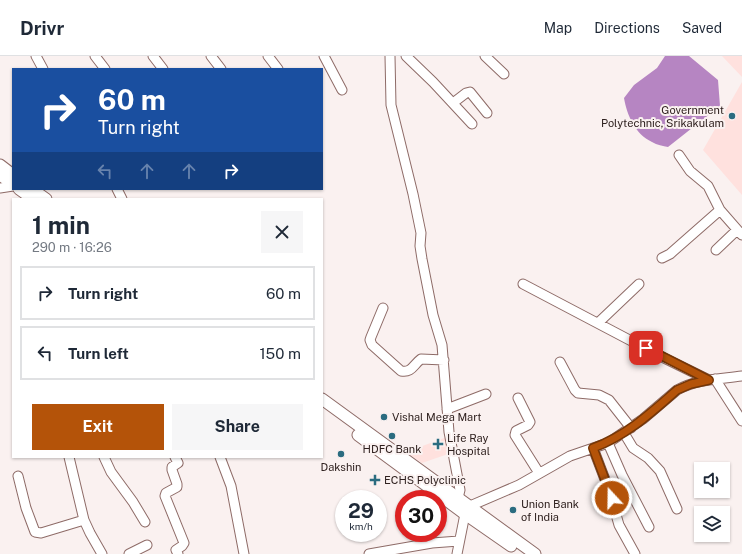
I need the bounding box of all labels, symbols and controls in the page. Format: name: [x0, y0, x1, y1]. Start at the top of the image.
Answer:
text: Drivr: [20, 17, 64, 39]
text: Map: [544, 20, 572, 36]
text: Directions: [594, 20, 660, 36]
text: Saved: [682, 20, 722, 36]
text: 60 m: [98, 83, 166, 116]
icon: right: [32, 84, 84, 136]
place label: Government Polytechnic, Srikakulam: [601, 104, 724, 129]
marker: Government Polytechnic, Srikakulam: [727, 111, 737, 121]
text: Turn right: [98, 117, 180, 138]
icon: left: [94, 160, 116, 182]
icon: ahead: [136, 160, 158, 182]
icon: ahead: [178, 160, 200, 182]
icon: right: [220, 160, 242, 182]
text: 1 min: [32, 211, 90, 239]
button: close: [261, 211, 303, 253]
text: 290 m · 16:26: [32, 240, 112, 255]
icon: right: [34, 282, 56, 304]
text: Turn right: [68, 285, 138, 302]
text: 60 m: [266, 285, 301, 302]
pin: [629, 331, 663, 365]
icon: arrive: [635, 337, 657, 359]
icon: left: [34, 342, 56, 364]
text: Turn left: [68, 345, 129, 362]
text: 150 m: [259, 345, 301, 362]
button: Exit: [32, 404, 164, 450]
button: Share: [172, 404, 303, 450]
place label: Vishal Mega Mart: [392, 411, 482, 423]
marker: Vishal Mega Mart: [379, 412, 389, 422]
marker: HDFC Bank: [387, 431, 397, 441]
place label: Life Ray Hospital: [447, 432, 490, 457]
marker: Life Ray Hospital: [432, 438, 444, 450]
place label: HDFC Bank: [363, 443, 421, 455]
marker: Dakshin: [336, 449, 346, 459]
place label: Dakshin: [321, 461, 361, 473]
map controls: [694, 462, 730, 542]
button: sound: [694, 462, 730, 498]
marker: ECHS Polyclinic: [369, 474, 381, 486]
place label: ECHS Polyclinic: [384, 474, 466, 486]
position arrow: [591, 477, 633, 519]
speed limit sign: 30: [395, 490, 447, 542]
place label: Union Bank of India: [521, 498, 579, 523]
text: 29: [348, 499, 374, 523]
marker: Union Bank of India: [508, 505, 518, 515]
button: layers: [694, 506, 730, 542]
text: km/h: [349, 520, 373, 532]

